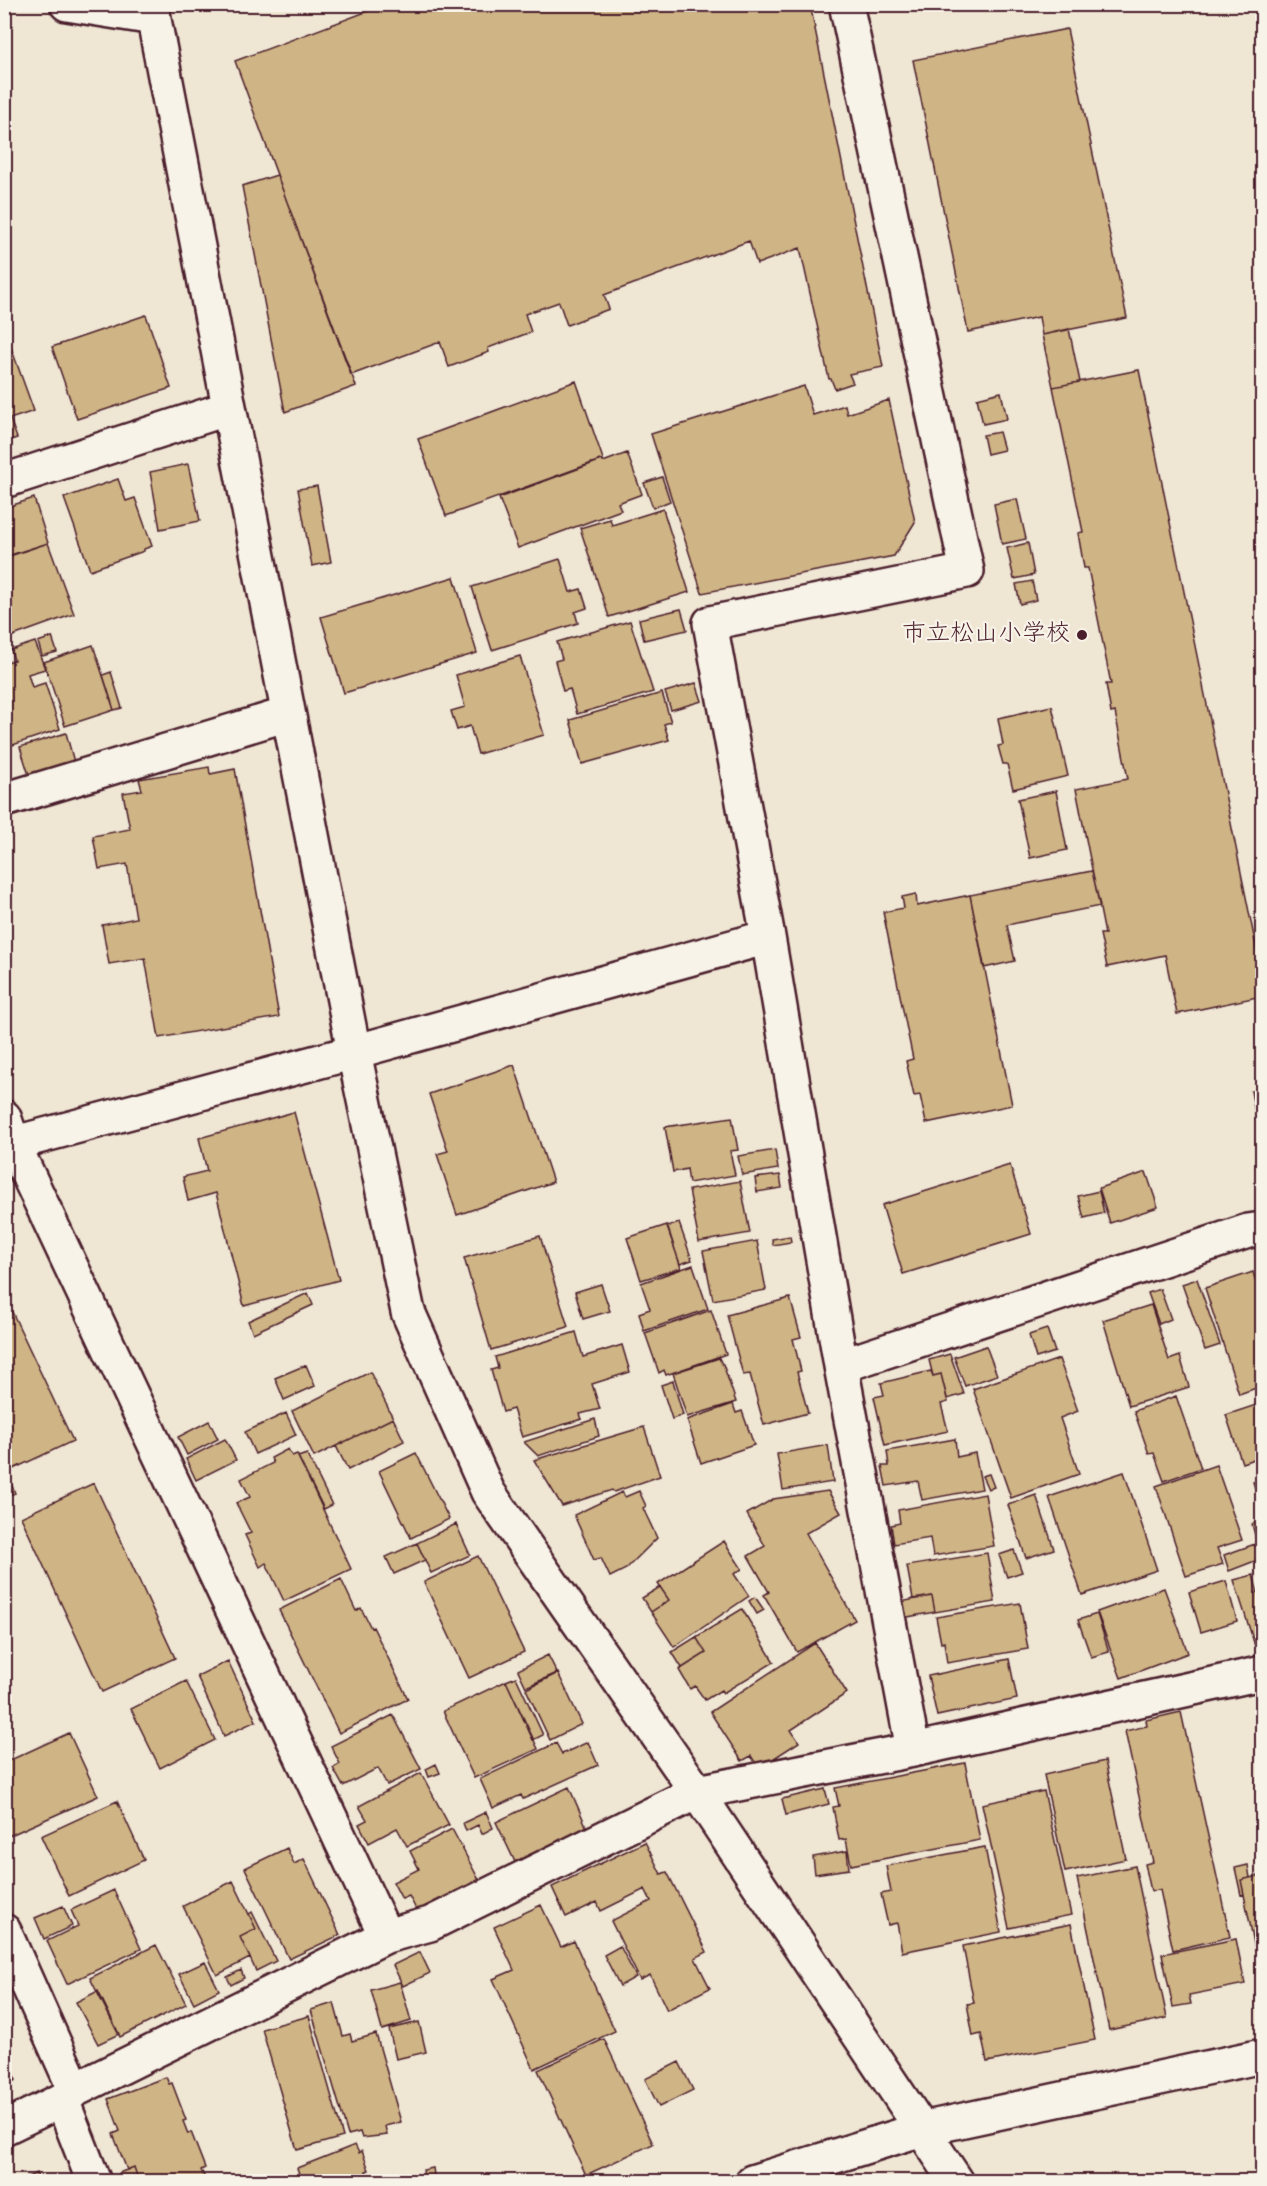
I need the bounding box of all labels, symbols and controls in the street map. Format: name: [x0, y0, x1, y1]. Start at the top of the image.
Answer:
place label: 市立松山小学校: [902, 618, 1070, 652]
marker: 市立松山小学校: [1075, 628, 1089, 642]

